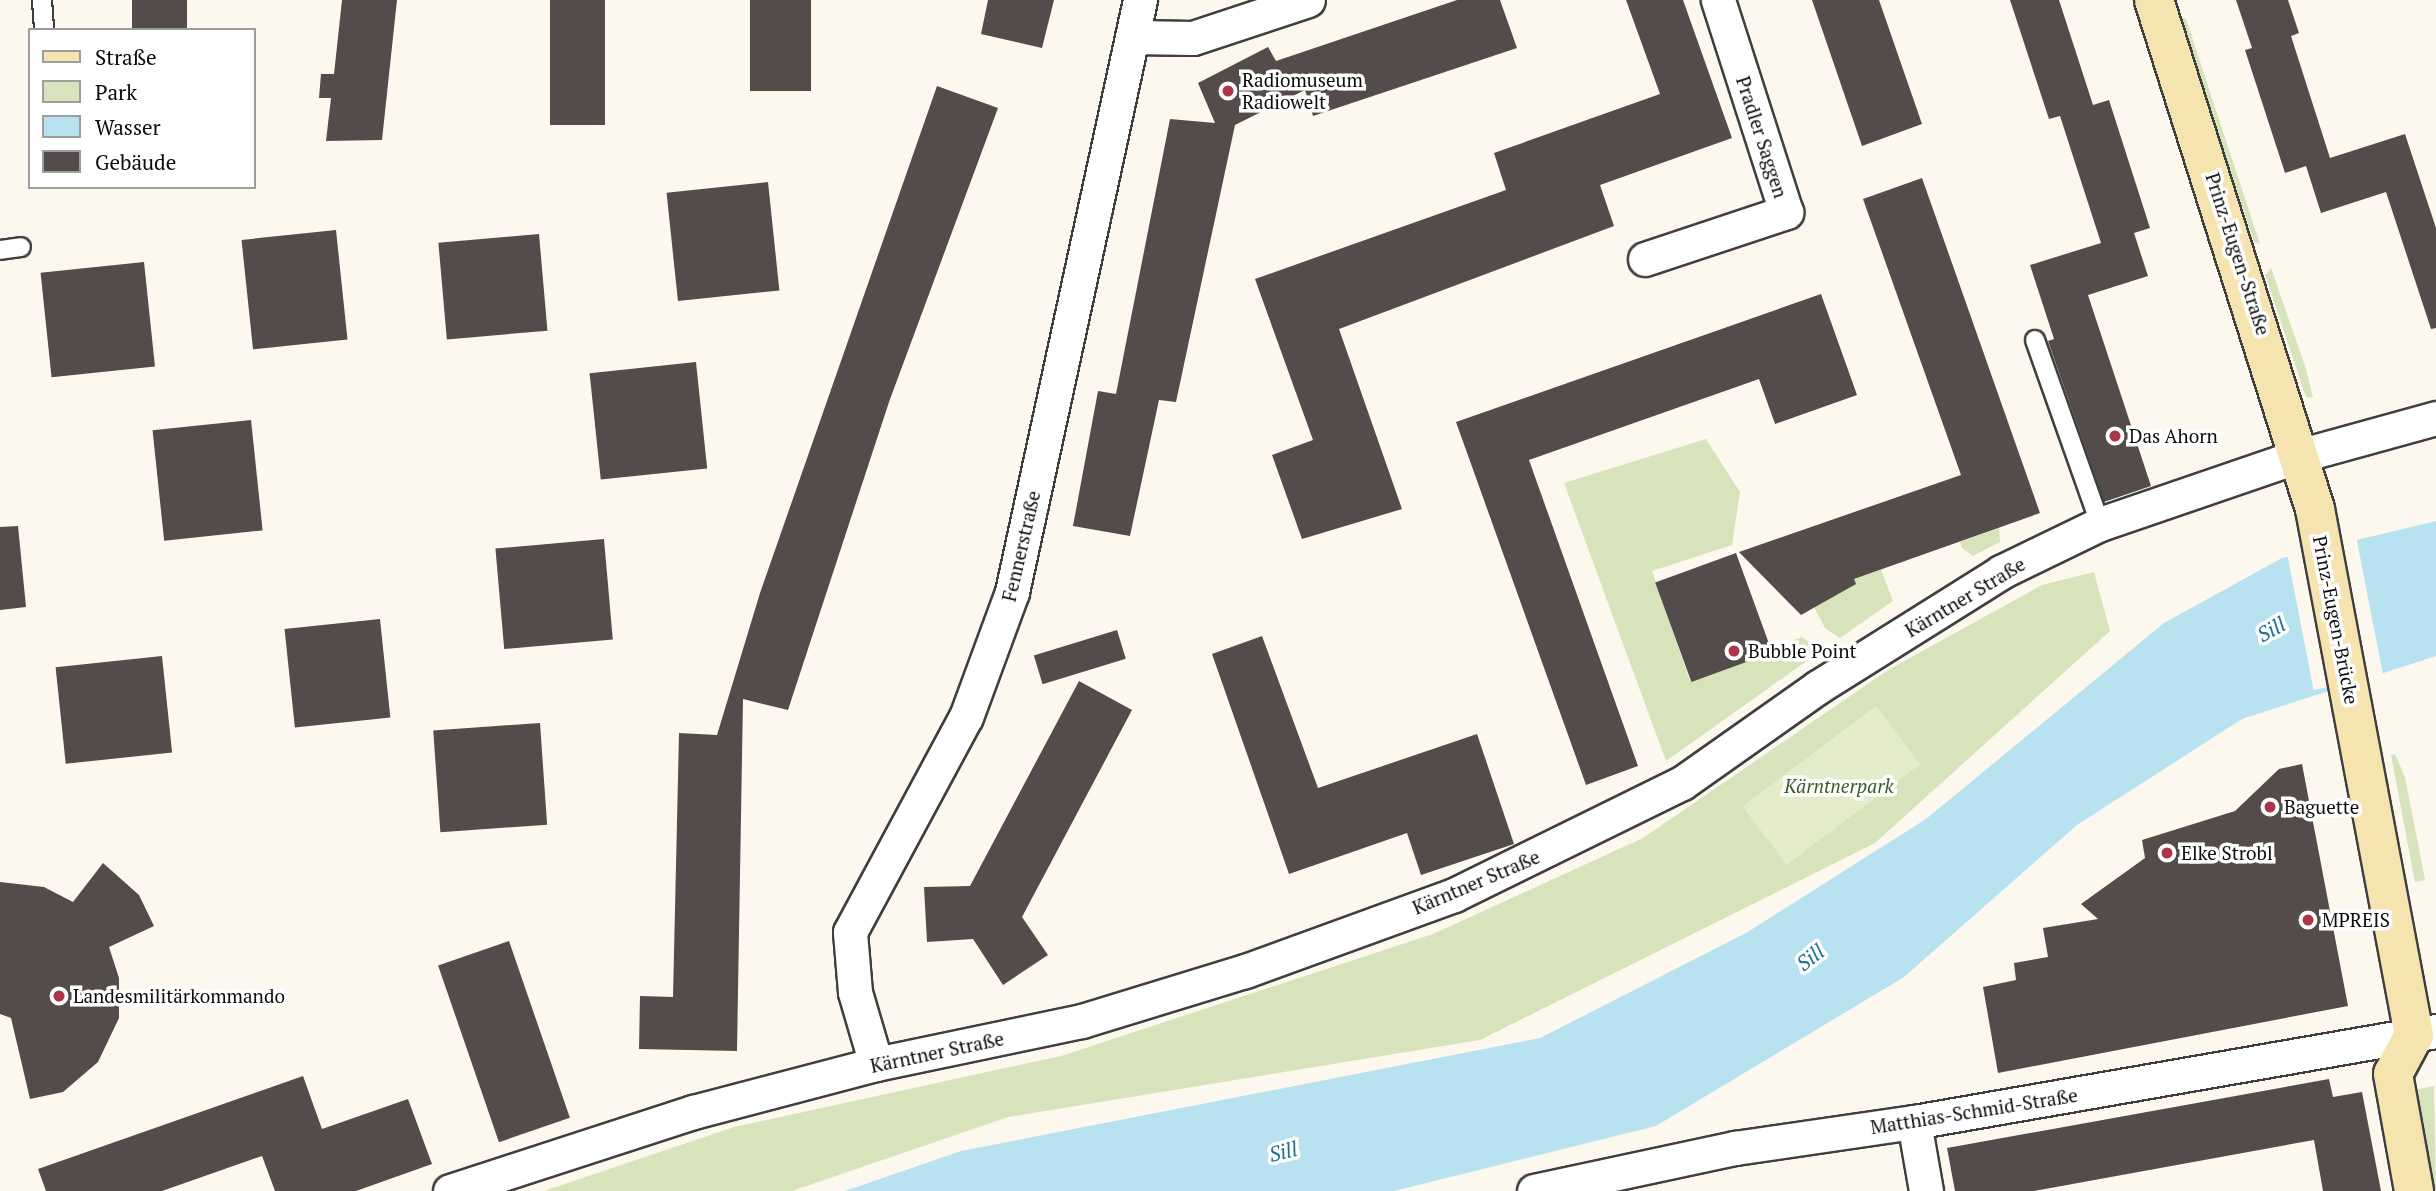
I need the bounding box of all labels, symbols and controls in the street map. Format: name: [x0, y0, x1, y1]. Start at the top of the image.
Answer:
legend: [28, 28, 256, 189]
text: Straße: [95, 43, 157, 71]
place label: Radiomuseum Radiowelt: [1242, 69, 1363, 113]
street label: Pradler Saggen: [1732, 73, 1792, 201]
text: Park: [95, 78, 137, 106]
marker: Radiomuseum Radiowelt: [1220, 83, 1236, 99]
text: Wasser: [95, 113, 161, 141]
text: Gebäude: [95, 148, 176, 176]
street label: Prinz-Eugen-Straße: [2201, 170, 2275, 338]
place label: Das Ahorn: [2129, 425, 2218, 447]
marker: Das Ahorn: [2107, 428, 2123, 444]
street label: Fennerstraße: [997, 488, 1045, 604]
street label: Prinz-Eugen-Brücke: [2308, 534, 2364, 706]
street label: Kärntner Straße: [1901, 552, 2029, 642]
water label: Sill: [2252, 611, 2290, 647]
place label: Bubble Point: [1748, 640, 1857, 662]
marker: Bubble Point: [1726, 643, 1742, 659]
park label: Kärntnerpark: [1784, 775, 1894, 797]
place label: Baguette: [2284, 796, 2359, 818]
marker: Baguette: [2262, 799, 2278, 815]
place label: Elke Strobl: [2181, 842, 2273, 864]
street label: Kärntner Straße: [1409, 845, 1543, 919]
marker: Elke Strobl: [2159, 845, 2175, 861]
place label: MPREIS: [2322, 909, 2390, 931]
marker: MPREIS: [2300, 912, 2316, 928]
water label: Sill: [1791, 938, 1829, 976]
place label: Landesmilitärkommando: [73, 985, 285, 1007]
marker: Landesmilitärkommando: [51, 988, 67, 1004]
street label: Kärntner Straße: [868, 1027, 1006, 1077]
street label: Matthias-Schmid-Straße: [1869, 1083, 2079, 1139]
water label: Sill: [1266, 1136, 1300, 1166]

